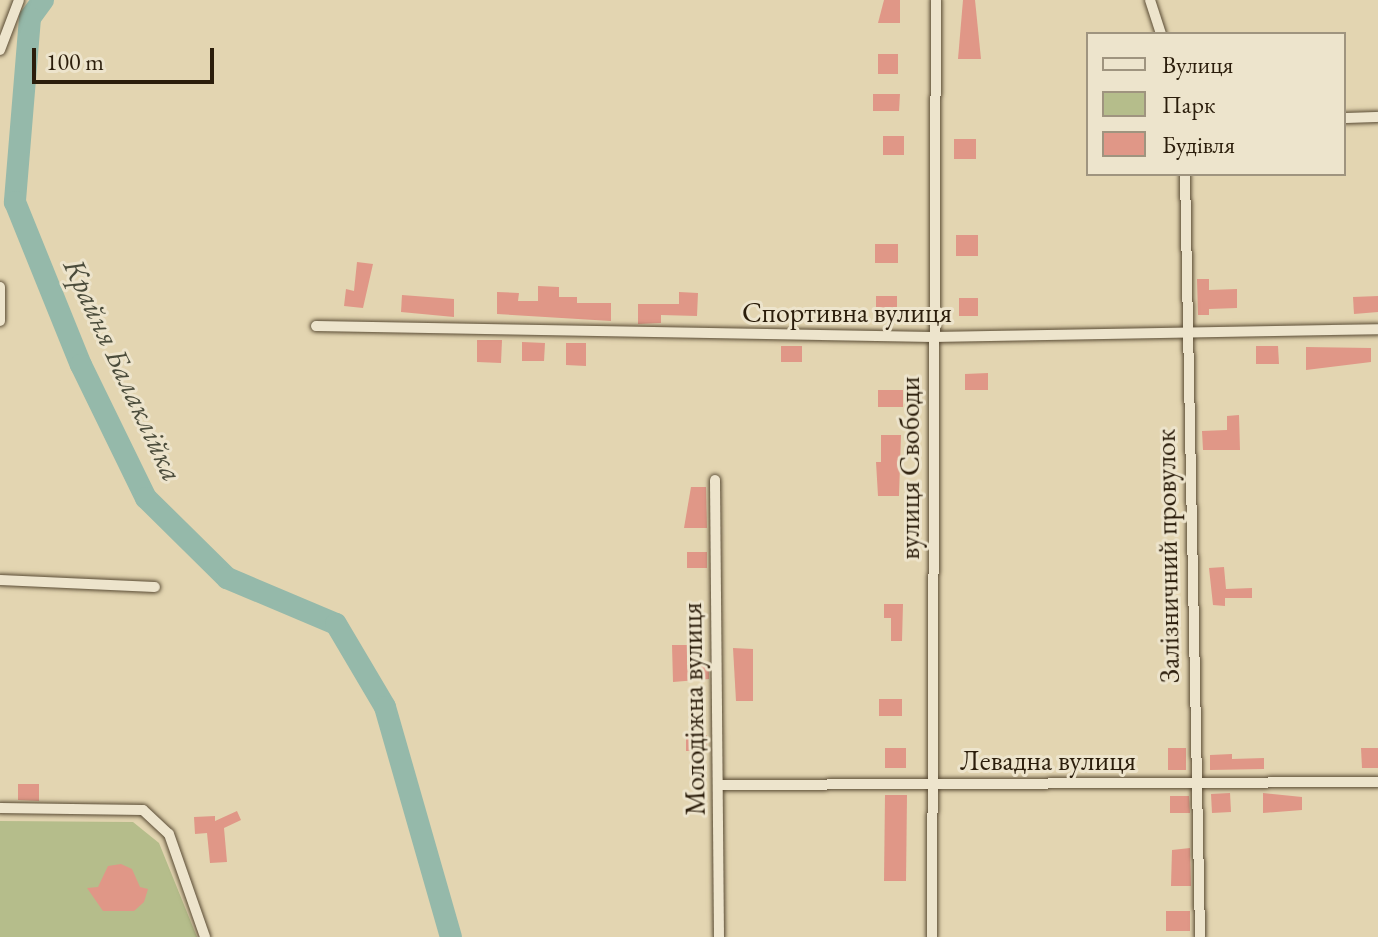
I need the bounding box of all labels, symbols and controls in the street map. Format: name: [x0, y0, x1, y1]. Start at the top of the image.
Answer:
scale bar: [36, 32, 218, 82]
legend: [1086, 32, 1346, 176]
text: 100 m: [46, 46, 104, 77]
text: Вулиця: [1162, 49, 1233, 80]
text: Парк: [1162, 89, 1215, 120]
text: Будівля: [1162, 129, 1235, 160]
water label: Крайня Балаклійка: [56, 253, 190, 487]
street label: Спортивна вулиця: [742, 295, 952, 329]
street label: вулиця Свободи: [892, 376, 926, 560]
street label: Залізничний провулок: [1148, 429, 1186, 683]
street label: Молодіжна вулиця: [674, 602, 712, 816]
street label: Левадна вулиця: [960, 743, 1136, 777]

